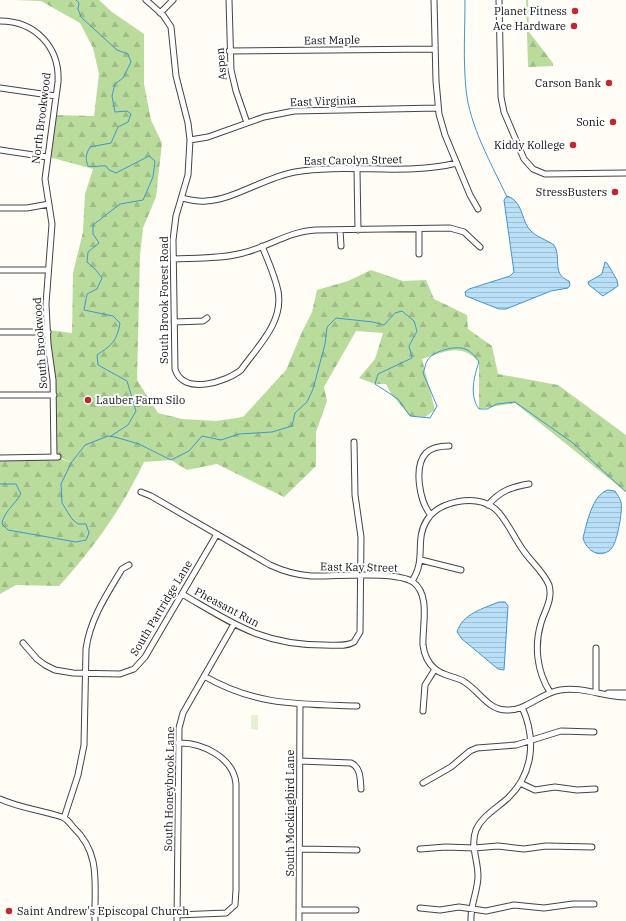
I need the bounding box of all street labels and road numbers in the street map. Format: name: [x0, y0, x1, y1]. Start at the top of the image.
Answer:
street label: East Maple: [304, 33, 360, 47]
street label: Aspen: [213, 47, 229, 81]
street label: North Brookwood: [28, 71, 54, 164]
street label: East Virginia: [290, 93, 356, 109]
street label: East Carolyn Street: [304, 152, 402, 168]
street label: South Brook Forest Road: [157, 236, 171, 364]
street label: South Brookwood: [30, 296, 50, 389]
street label: South Partridge Lane: [127, 557, 195, 658]
street label: East Kay Street: [320, 559, 398, 575]
street label: Pheasant Run: [192, 584, 262, 630]
street label: South Honeybrook Lane: [161, 726, 177, 852]
street label: South Mockingbird Lane: [283, 749, 297, 876]

